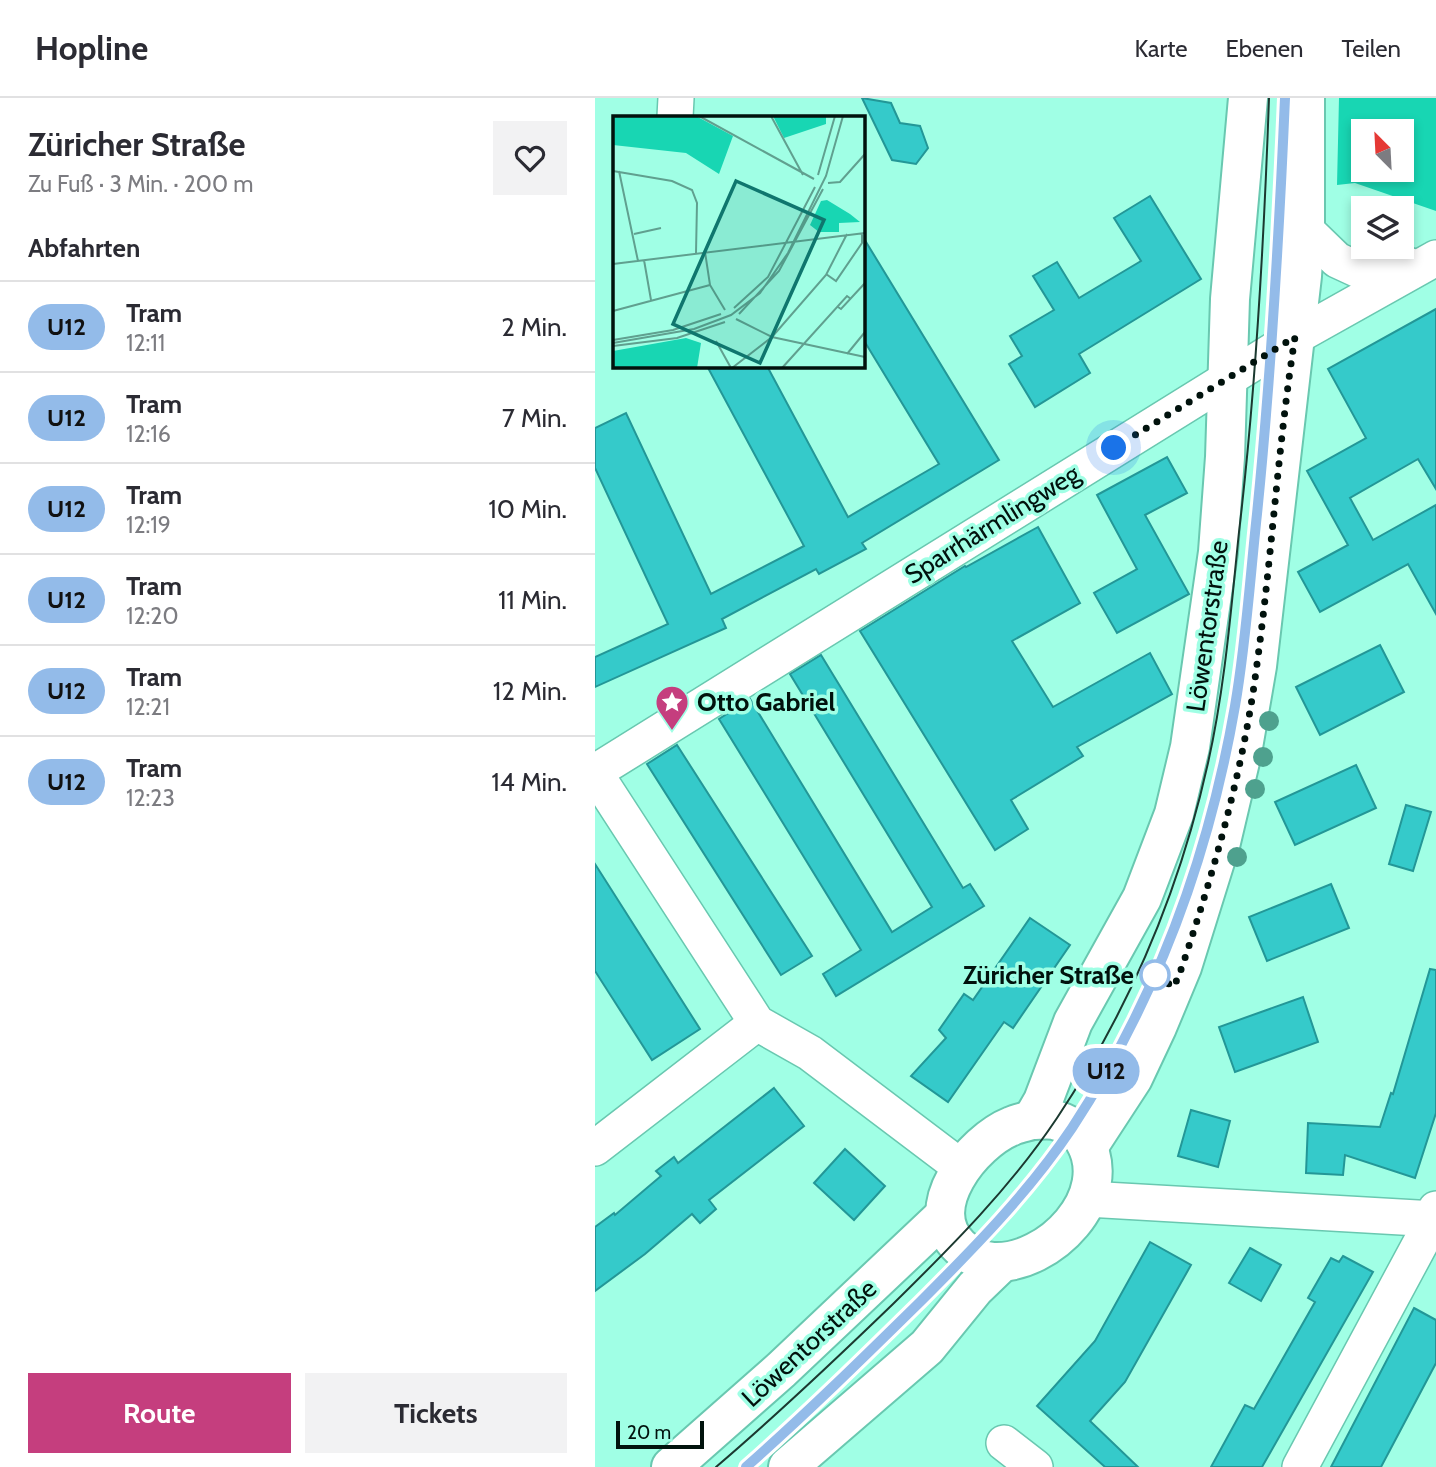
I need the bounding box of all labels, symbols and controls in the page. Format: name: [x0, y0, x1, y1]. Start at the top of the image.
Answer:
text: Hopline: [35, 28, 148, 68]
text: Karte: [1134, 34, 1187, 63]
text: Ebenen: [1225, 34, 1303, 63]
text: Teilen: [1341, 34, 1401, 63]
inset map: [613, 116, 865, 368]
north arrow: [1351, 119, 1414, 182]
map controls: [1351, 119, 1414, 259]
button: heart: [493, 121, 567, 195]
text: Züricher Straße: [28, 124, 245, 164]
text: Zu Fuß · 3 Min. · 200 m: [28, 170, 253, 198]
button: layers: [1351, 196, 1414, 259]
text: Abfahrten: [28, 232, 140, 264]
text: Tram: [126, 297, 182, 329]
text: 2 Min.: [501, 311, 567, 343]
text: U12: [47, 312, 86, 341]
text: 12:11: [126, 329, 165, 357]
text: Tram: [126, 388, 182, 420]
text: 7 Min.: [502, 402, 567, 434]
text: U12: [47, 403, 86, 432]
text: 12:16: [126, 420, 171, 448]
your location: [1096, 430, 1131, 465]
street label: Sparrhärmlingweg: [899, 457, 1086, 591]
text: Tram: [126, 479, 182, 511]
text: 10 Min.: [488, 493, 567, 525]
text: U12: [47, 494, 86, 523]
text: 12:19: [126, 511, 171, 539]
street label: Löwentorstraße: [1179, 538, 1235, 714]
text: Tram: [126, 570, 182, 602]
text: 11 Min.: [498, 584, 567, 616]
text: U12: [47, 585, 86, 614]
text: 12:20: [126, 602, 178, 630]
text: Tram: [126, 661, 182, 693]
text: 12 Min.: [493, 675, 567, 707]
text: U12: [47, 676, 86, 705]
place icon: Otto Gabriel: [653, 683, 691, 732]
place label: Otto Gabriel: [697, 686, 835, 718]
text: 12:21: [126, 693, 170, 721]
text: Tram: [126, 752, 182, 784]
text: 14 Min.: [491, 766, 567, 798]
text: U12: [47, 767, 86, 796]
text: 12:23: [126, 784, 175, 812]
place label: Züricher Straße: [963, 959, 1134, 991]
marker: Züricher Straße: [1140, 960, 1170, 990]
line badge: U12: [1066, 1048, 1146, 1094]
text: U12: [1087, 1056, 1125, 1085]
street label: Löwentorstraße: [735, 1272, 883, 1414]
button: Route: [28, 1373, 291, 1453]
button: Tickets: [305, 1373, 567, 1453]
scale bar: [616, 1418, 703, 1450]
text: 20 m: [627, 1421, 671, 1444]

